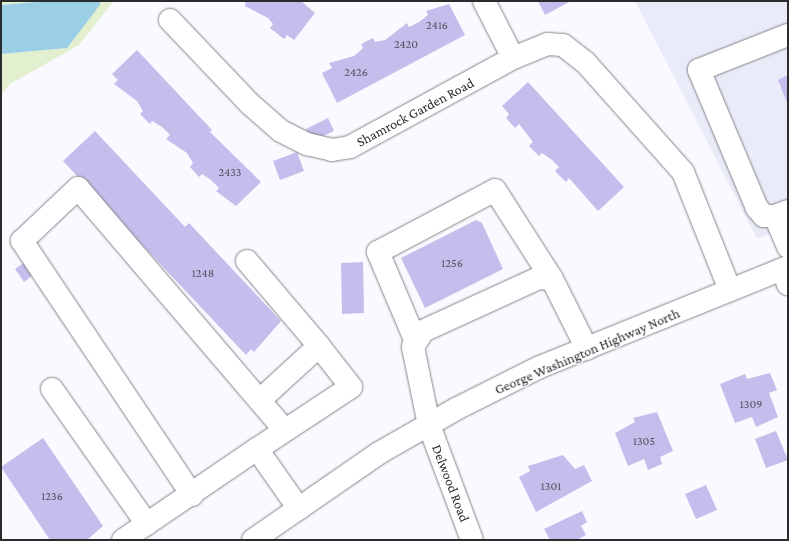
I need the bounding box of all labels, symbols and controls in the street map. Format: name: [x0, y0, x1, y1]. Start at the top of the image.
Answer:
house number: 2416: [426, 19, 448, 33]
house number: 2420: [394, 38, 418, 52]
house number: 2426: [344, 66, 368, 80]
street label: Shamrock Garden Road: [353, 74, 477, 150]
house number: 2433: [218, 166, 242, 180]
house number: 1256: [441, 257, 463, 271]
house number: 1248: [192, 267, 214, 281]
street label: George Washington Highway North: [492, 304, 682, 398]
house number: 1309: [740, 398, 762, 412]
house number: 1305: [633, 435, 655, 449]
street label: Delwood Road: [429, 442, 473, 524]
house number: 1301: [541, 480, 561, 494]
house number: 1236: [41, 490, 63, 504]

